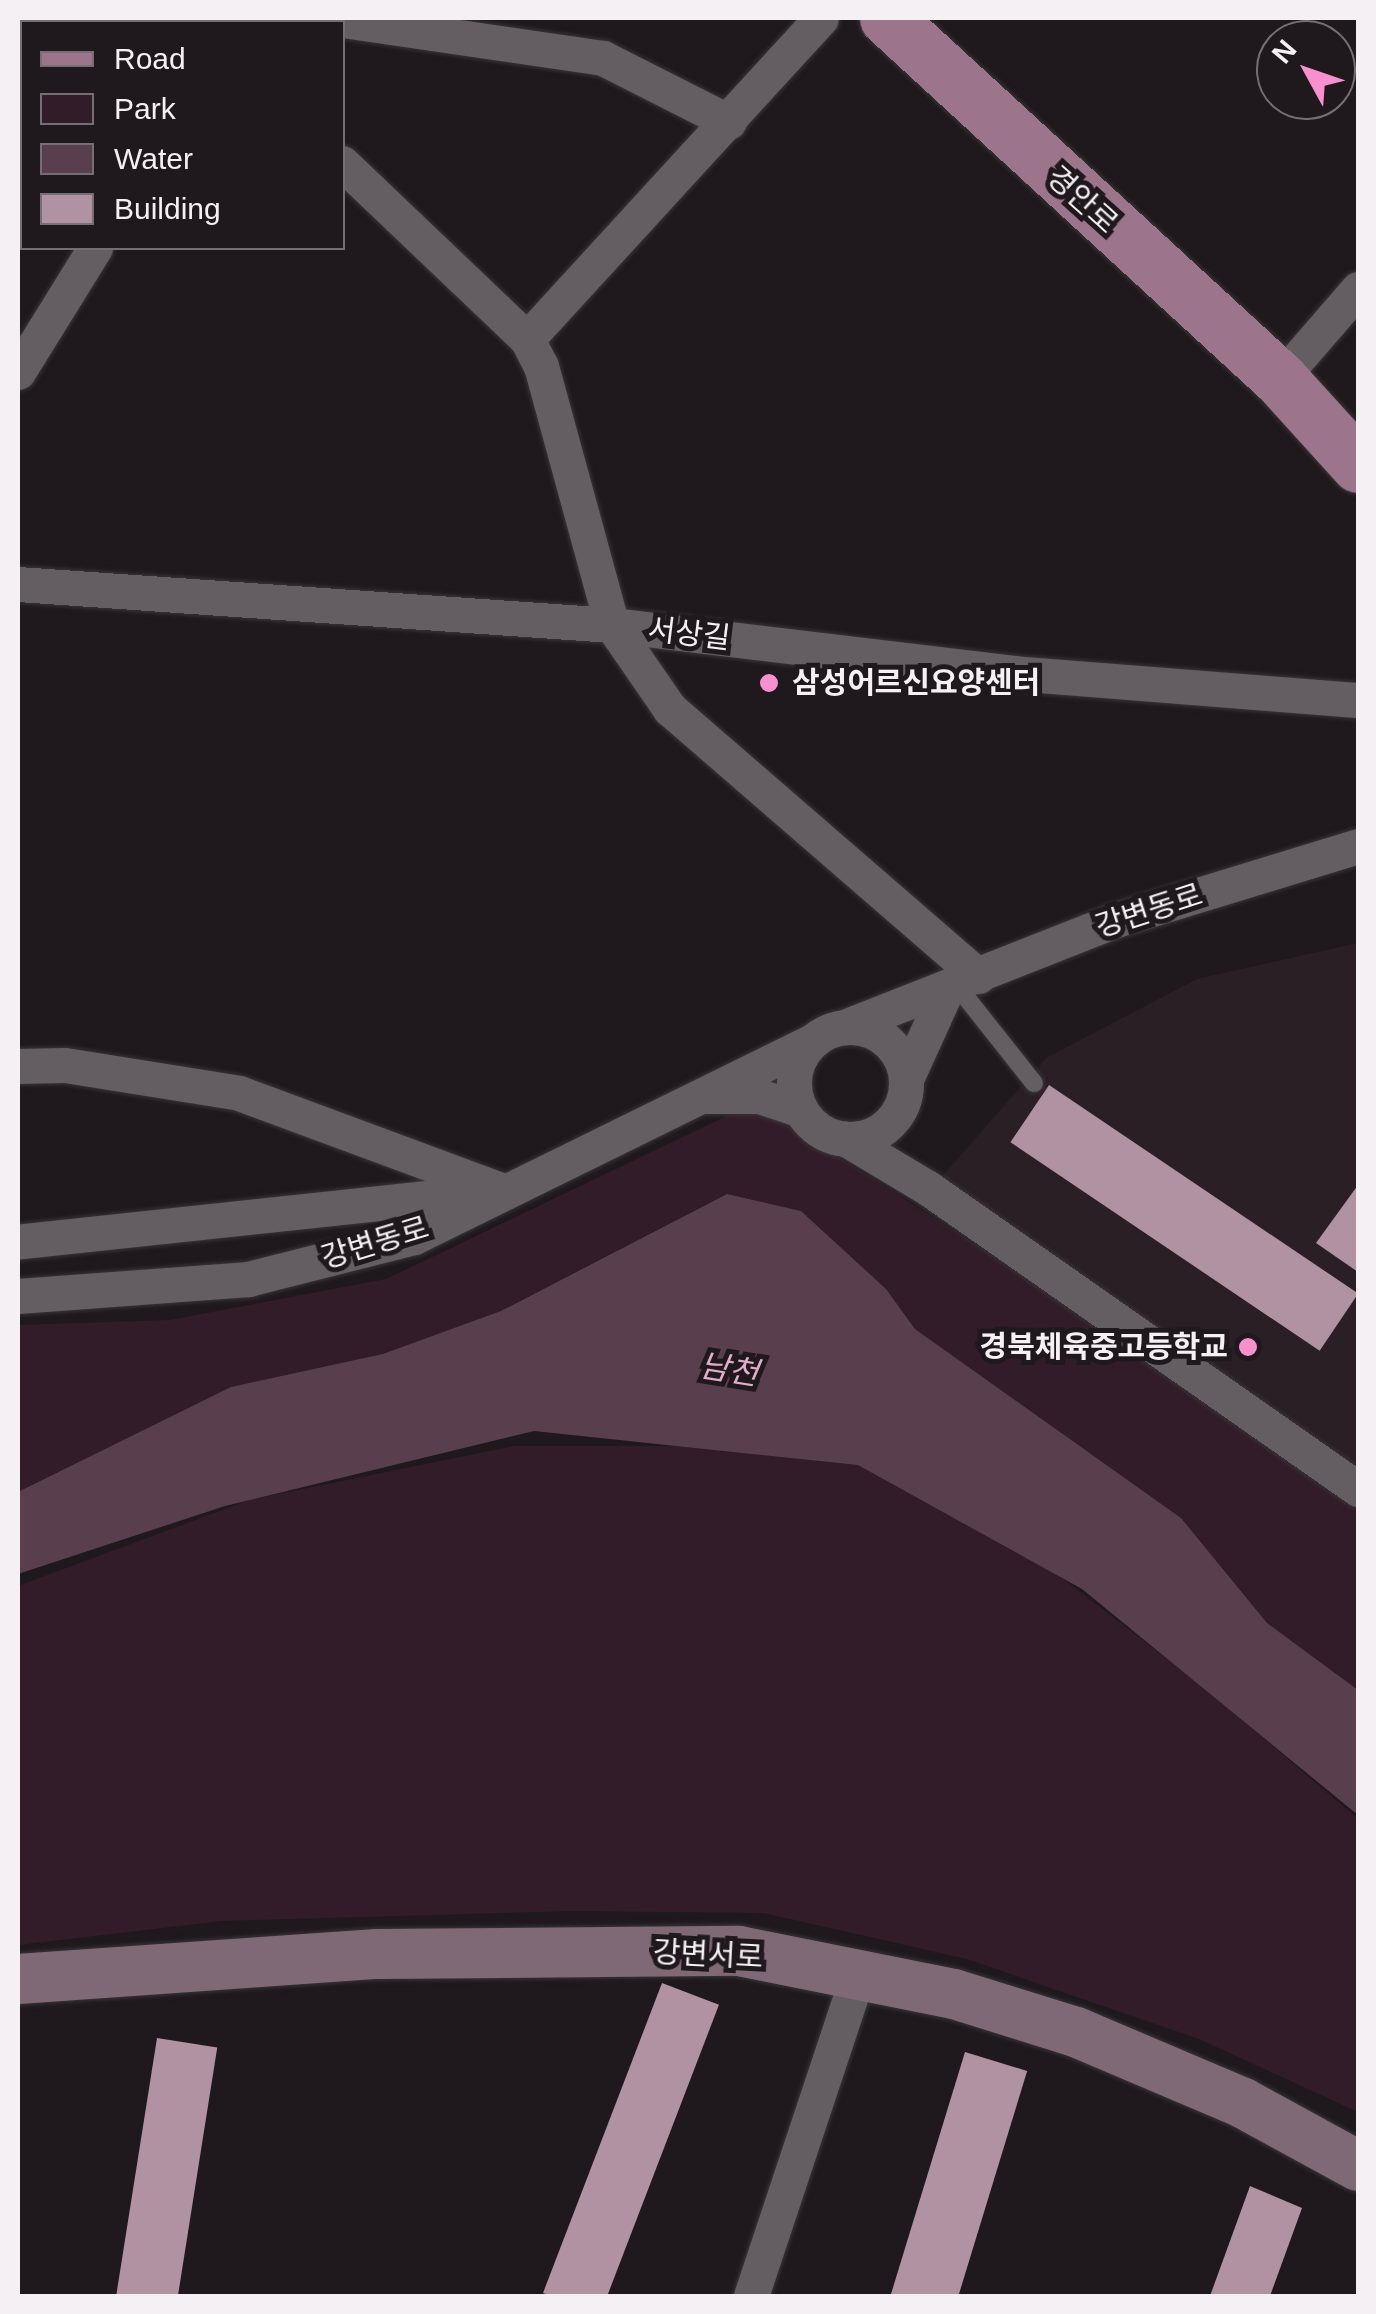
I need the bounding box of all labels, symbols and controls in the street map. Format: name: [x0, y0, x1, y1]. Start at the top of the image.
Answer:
legend: [20, 20, 345, 250]
north arrow: [1256, 20, 1356, 120]
text: N: [1266, 34, 1303, 69]
text: Road: [114, 42, 186, 75]
text: Park: [114, 92, 176, 125]
text: Water: [114, 142, 193, 175]
street label: 경안로: [1039, 159, 1125, 241]
text: Building: [114, 192, 221, 225]
street label: 서상길: [646, 611, 732, 657]
place label: 삼성어르신요양센터: [792, 665, 1040, 701]
marker: 삼성어르신요양센터: [756, 670, 782, 696]
street label: 강변동로: [1091, 877, 1207, 945]
street label: 강변동로: [317, 1210, 433, 1276]
place label: 경북체육중고등학교: [980, 1329, 1228, 1365]
marker: 경북체육중고등학교: [1237, 1336, 1259, 1358]
water label: 남천: [697, 1346, 761, 1394]
street label: 강변서로: [652, 1934, 764, 1976]

